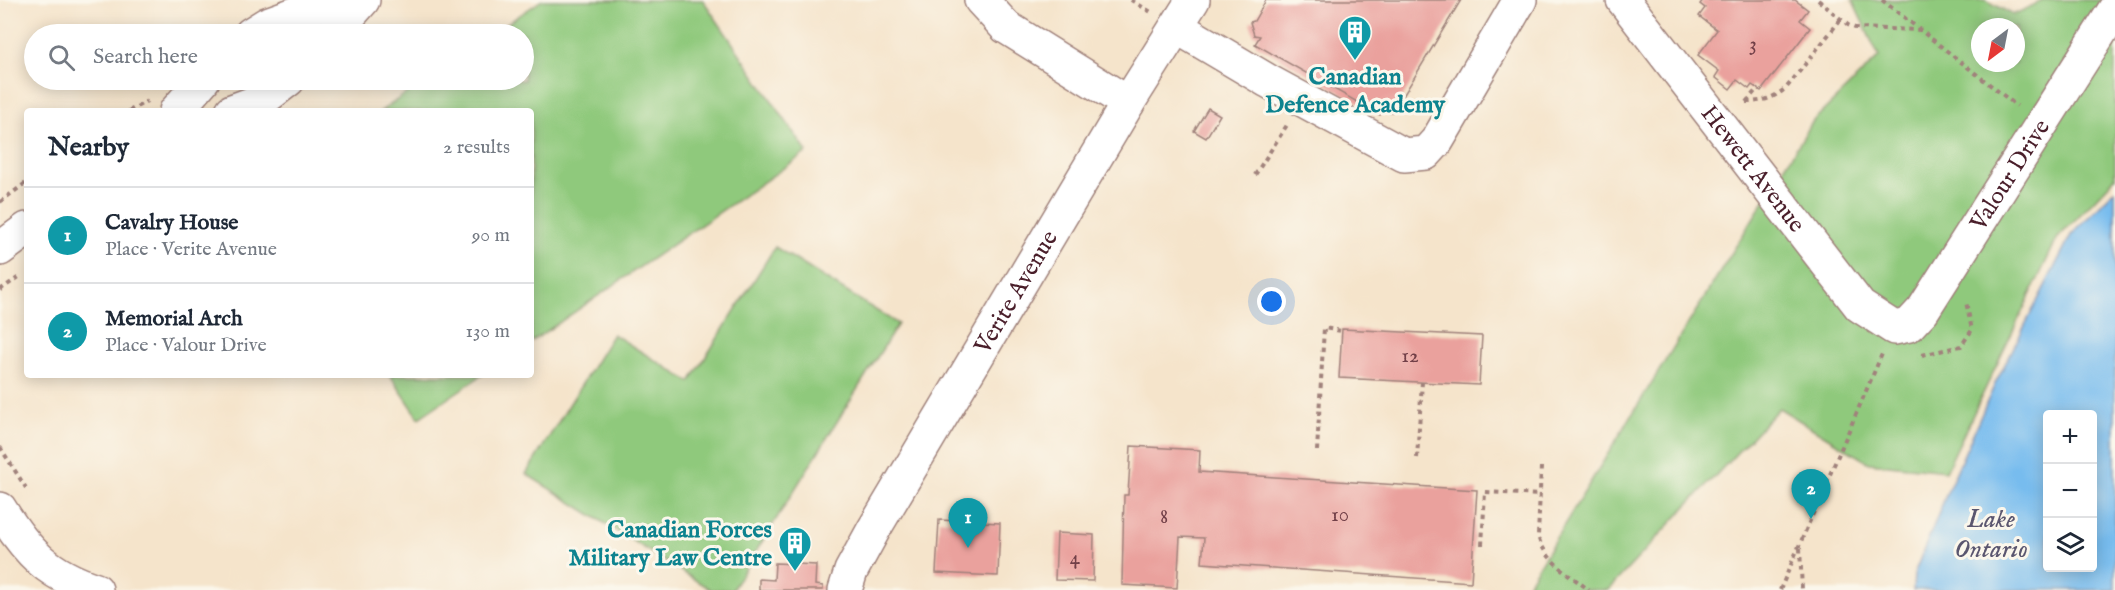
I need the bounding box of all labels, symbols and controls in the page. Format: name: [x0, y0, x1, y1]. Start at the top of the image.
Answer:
building icon: Canadian Defence Academy: [1337, 14, 1373, 61]
north arrow: [1971, 18, 2025, 72]
search box: [24, 24, 534, 90]
house number: 3: [1749, 31, 1757, 58]
icon: search: [45, 41, 78, 74]
text: Search here: [93, 43, 198, 71]
place label: Canadian Defence Academy: [1265, 62, 1446, 121]
street label: Hewett Avenue: [1693, 99, 1811, 239]
street label: Valour Drive: [1963, 114, 2058, 238]
text: Nearby: [48, 131, 129, 164]
text: 2 results: [443, 135, 510, 160]
text: Cavalry House: [105, 209, 238, 237]
text: 1: [64, 223, 71, 248]
text: 90 m: [472, 223, 510, 248]
street label: Verite Avenue: [967, 225, 1066, 361]
text: Place · Verite Avenue: [105, 237, 277, 262]
your location: [1257, 287, 1286, 316]
text: Memorial Arch: [105, 305, 243, 333]
text: 2: [63, 319, 72, 344]
text: 130 m: [465, 319, 510, 344]
text: Place · Valour Drive: [105, 333, 267, 358]
house number: 12: [1401, 343, 1419, 370]
map controls: [2043, 410, 2097, 572]
button: +: [2043, 410, 2097, 464]
button: −: [2043, 464, 2097, 518]
pin: 2: [1792, 470, 1830, 519]
pin: 1: [948, 498, 988, 548]
house number: 10: [1331, 502, 1349, 529]
water label: Lake Ontario: [1954, 503, 2028, 566]
house number: 8: [1160, 504, 1168, 531]
place label: Canadian Forces Military Law Centre: [569, 515, 773, 574]
button: layers: [2043, 518, 2097, 572]
building icon: Canadian Forces Military Law Centre: [777, 525, 813, 572]
house number: 4: [1070, 545, 1081, 572]

